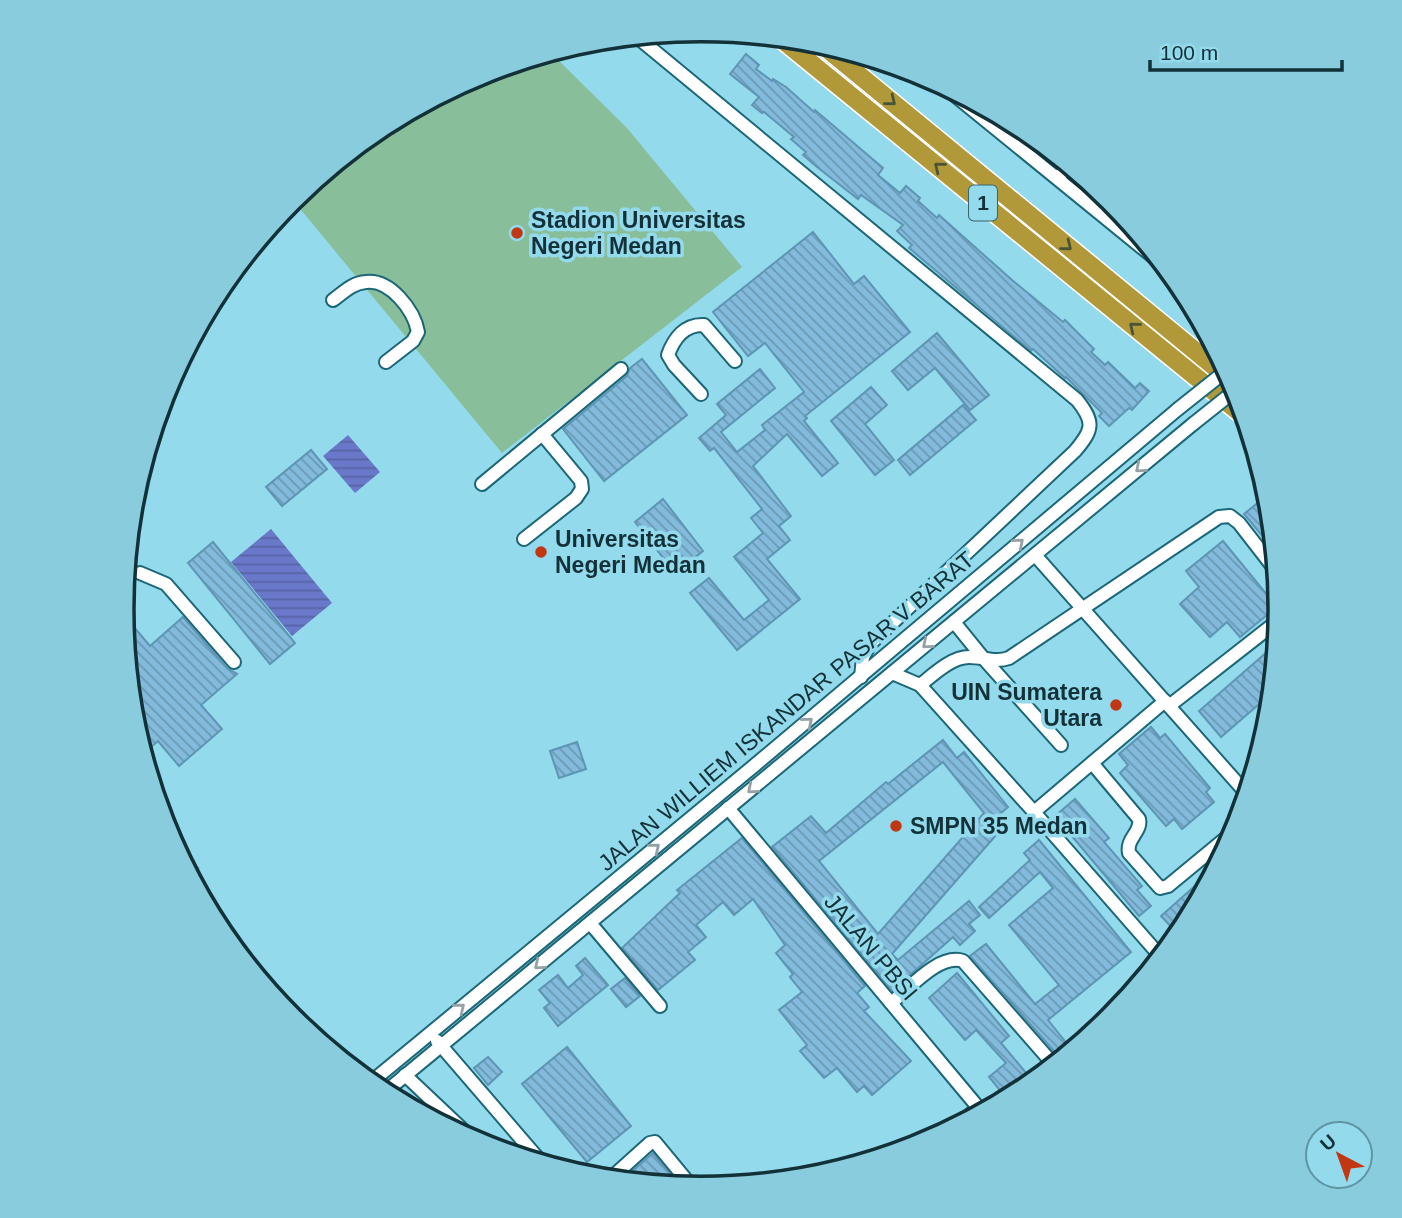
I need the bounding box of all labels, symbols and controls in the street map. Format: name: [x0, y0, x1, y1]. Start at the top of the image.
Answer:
scale bar: [1150, 28, 1342, 72]
text: 100 m: [1160, 41, 1218, 64]
one-way arrow: [884, 93, 896, 106]
one-way arrow: [934, 163, 946, 176]
road number: 1: [969, 186, 997, 220]
place label: Stadion Universitas Negeri Medan: [531, 207, 746, 259]
marker: Stadion Universitas Negeri Medan: [509, 225, 525, 241]
one-way arrow: [1060, 237, 1072, 250]
one-way arrow: [1130, 322, 1142, 335]
one-way arrow: [1136, 460, 1149, 472]
place label: Universitas Negeri Medan: [555, 526, 706, 578]
one-way arrow: [1012, 539, 1024, 552]
marker: Universitas Negeri Medan: [533, 544, 549, 560]
street label: JALAN WILLIEM ISKANDAR PASAR V BARAT: [593, 546, 979, 876]
one-way arrow: [923, 636, 936, 648]
place label: UIN Sumatera Utara: [951, 679, 1102, 731]
marker: UIN Sumatera Utara: [1108, 697, 1124, 713]
one-way arrow: [800, 717, 812, 730]
one-way arrow: [747, 781, 760, 793]
place label: SMPN 35 Medan: [910, 813, 1088, 839]
marker: SMPN 35 Medan: [888, 818, 904, 834]
one-way arrow: [646, 844, 659, 856]
street label: JALAN PBSI: [819, 889, 923, 1005]
one-way arrow: [534, 957, 547, 969]
one-way arrow: [453, 1004, 465, 1017]
north arrow: [1304, 1120, 1374, 1190]
text: U: [1316, 1130, 1340, 1155]

